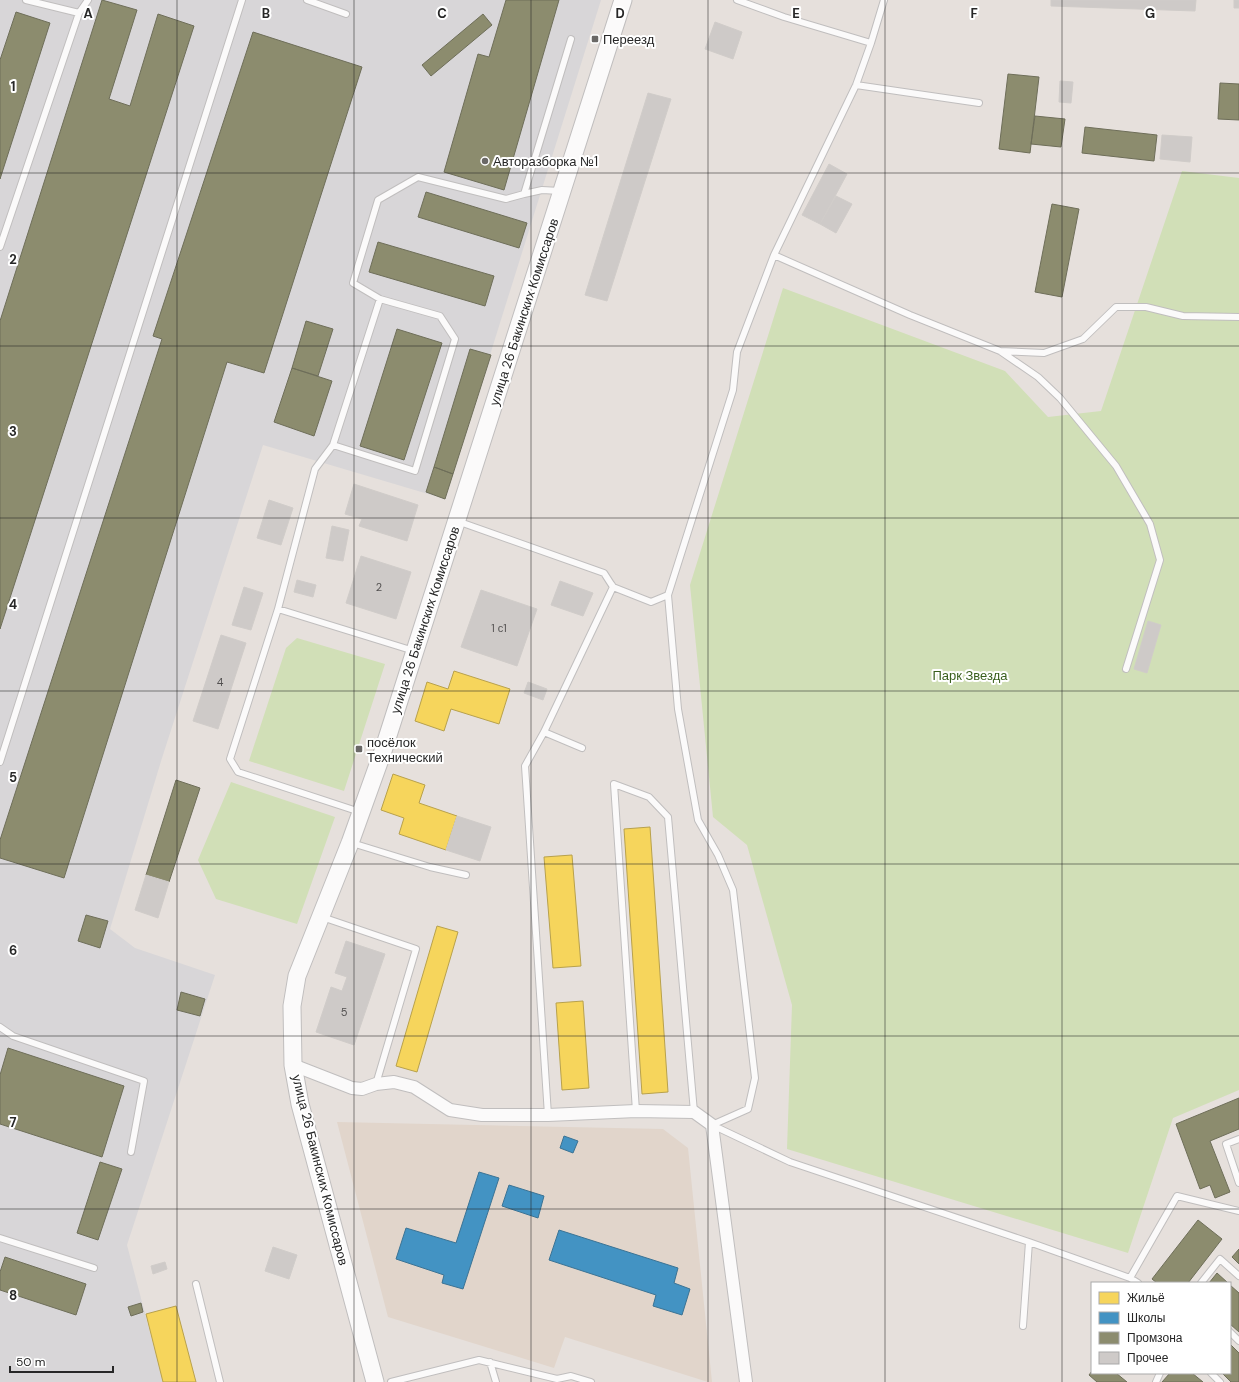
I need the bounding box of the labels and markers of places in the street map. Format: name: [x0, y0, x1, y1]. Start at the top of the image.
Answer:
place label: Переезд: [603, 31, 655, 48]
marker: Переезд: [590, 34, 600, 44]
place label: Авторазборка №1: [493, 153, 598, 170]
marker: Авторазборка №1: [480, 156, 490, 166]
place label: посёлок Технический: [367, 734, 443, 766]
marker: посёлок Технический: [354, 744, 364, 754]

